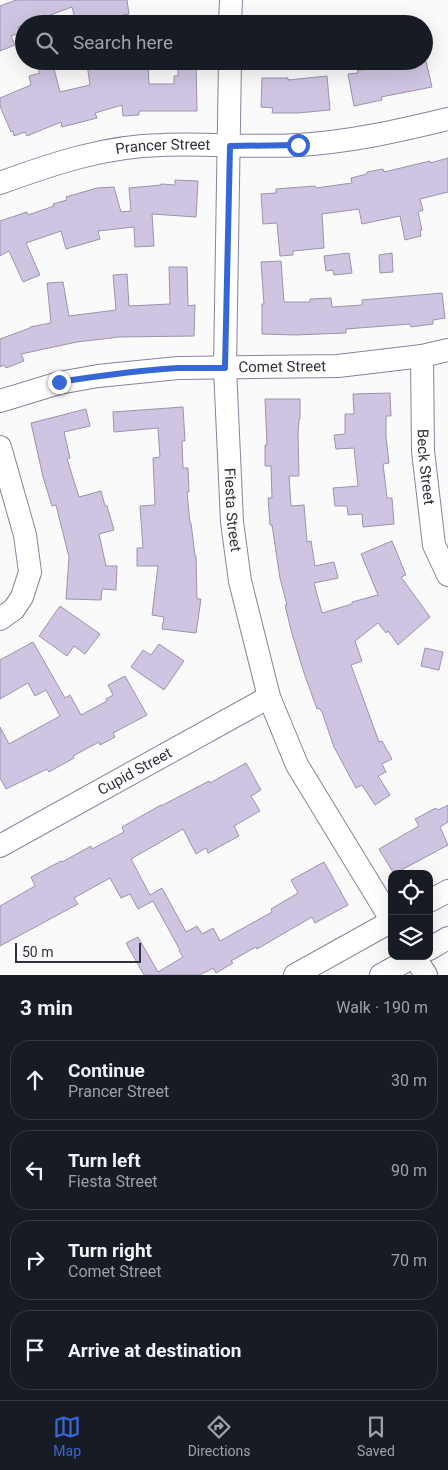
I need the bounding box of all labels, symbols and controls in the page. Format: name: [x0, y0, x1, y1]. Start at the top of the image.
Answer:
search box: [15, 15, 433, 70]
icon: search: [33, 29, 61, 57]
text: Search here: [73, 31, 173, 54]
route start: [287, 134, 310, 157]
street label: Prancer Street: [114, 136, 211, 158]
street label: Comet Street: [238, 357, 326, 376]
route end: [48, 371, 71, 394]
street label: Beck Street: [414, 429, 438, 506]
street label: Fiesta Street: [221, 467, 245, 553]
street label: Cupid Street: [94, 744, 175, 799]
map controls: [388, 870, 433, 960]
button: locate: [388, 870, 433, 915]
button: layers: [388, 915, 433, 960]
scale bar: [15, 940, 141, 963]
text: 50 m: [22, 944, 54, 960]
text: 3 min: [20, 996, 73, 1020]
text: Walk · 190 m: [336, 998, 428, 1017]
text: Continue: [68, 1059, 145, 1082]
icon: ahead: [21, 1066, 49, 1094]
text: 30 m: [391, 1071, 427, 1090]
text: Prancer Street: [68, 1082, 169, 1101]
text: Turn left: [68, 1149, 141, 1172]
icon: left: [21, 1156, 49, 1184]
text: 90 m: [391, 1161, 427, 1180]
text: Fiesta Street: [68, 1172, 158, 1191]
text: Turn right: [68, 1239, 152, 1262]
icon: right: [21, 1246, 49, 1274]
text: 70 m: [391, 1251, 427, 1270]
text: Comet Street: [68, 1262, 161, 1281]
icon: arrive: [21, 1336, 49, 1364]
text: Arrive at destination: [68, 1339, 241, 1362]
tab: Map: [53, 1413, 81, 1459]
tab: Directions: [188, 1413, 251, 1459]
tab: Saved: [357, 1413, 395, 1459]

